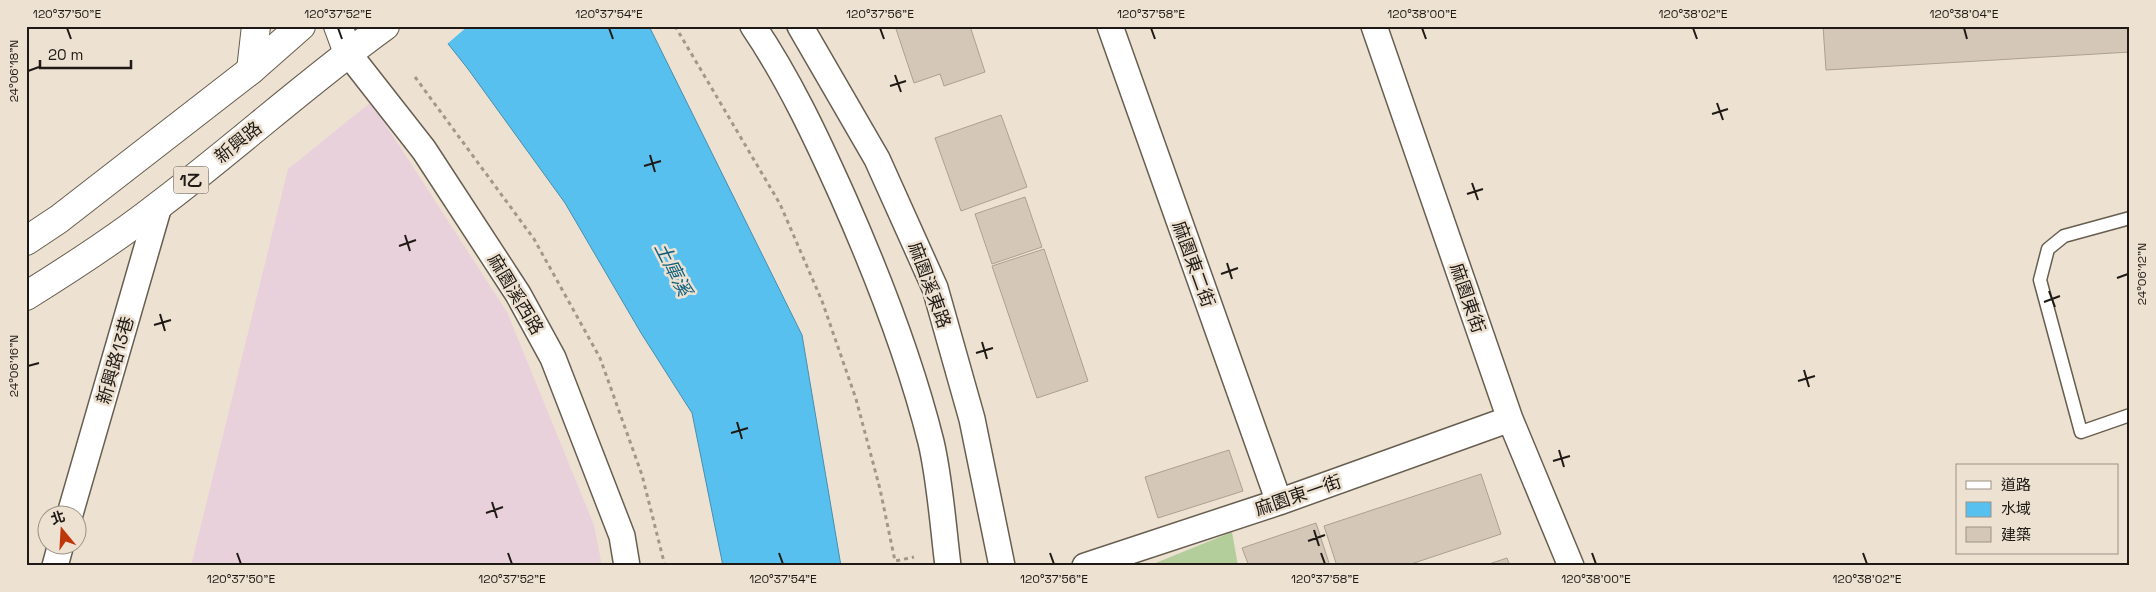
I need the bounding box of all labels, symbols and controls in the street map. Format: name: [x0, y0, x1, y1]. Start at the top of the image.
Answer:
text: 120°37'50"E: [33, 6, 101, 22]
text: 120°37'52"E: [304, 6, 372, 22]
text: 120°37'54"E: [575, 6, 643, 22]
text: 120°37'56"E: [846, 6, 914, 22]
text: 120°37'58"E: [1117, 6, 1185, 22]
text: 120°38'00"E: [1387, 6, 1457, 22]
text: 120°38'02"E: [1658, 6, 1728, 22]
text: 120°38'04"E: [1930, 6, 1999, 22]
scale bar: [40, 38, 131, 70]
text: 24°06'18"N: [6, 40, 22, 102]
text: 20 m: [48, 45, 83, 64]
street label: 新興路: [210, 116, 266, 168]
road number: 1乙: [174, 166, 208, 194]
street label: 麻園東二街: [1168, 218, 1220, 310]
water label: 土庫溪: [649, 238, 698, 303]
street label: 麻園溪東路: [904, 239, 956, 331]
text: 24°06'12"N: [2134, 243, 2150, 305]
street label: 麻園溪西路: [483, 250, 549, 338]
street label: 麻園東街: [1445, 260, 1491, 336]
street label: 新興路13巷: [91, 313, 139, 407]
text: 24°06'16"N: [6, 335, 22, 397]
legend: [1956, 464, 2118, 554]
street label: 麻園東一街: [1252, 469, 1344, 521]
text: 道路: [2001, 475, 2031, 494]
text: 水域: [2001, 499, 2031, 518]
north arrow: [38, 504, 88, 554]
text: 北: [49, 507, 67, 528]
text: 建築: [2001, 525, 2031, 544]
text: 120°37'50"E: [207, 571, 275, 587]
text: 120°37'52"E: [478, 571, 546, 587]
text: 120°37'54"E: [749, 571, 817, 587]
text: 120°37'56"E: [1020, 571, 1088, 587]
text: 120°37'58"E: [1291, 571, 1359, 587]
text: 120°38'00"E: [1561, 571, 1631, 587]
text: 120°38'02"E: [1832, 571, 1902, 587]

